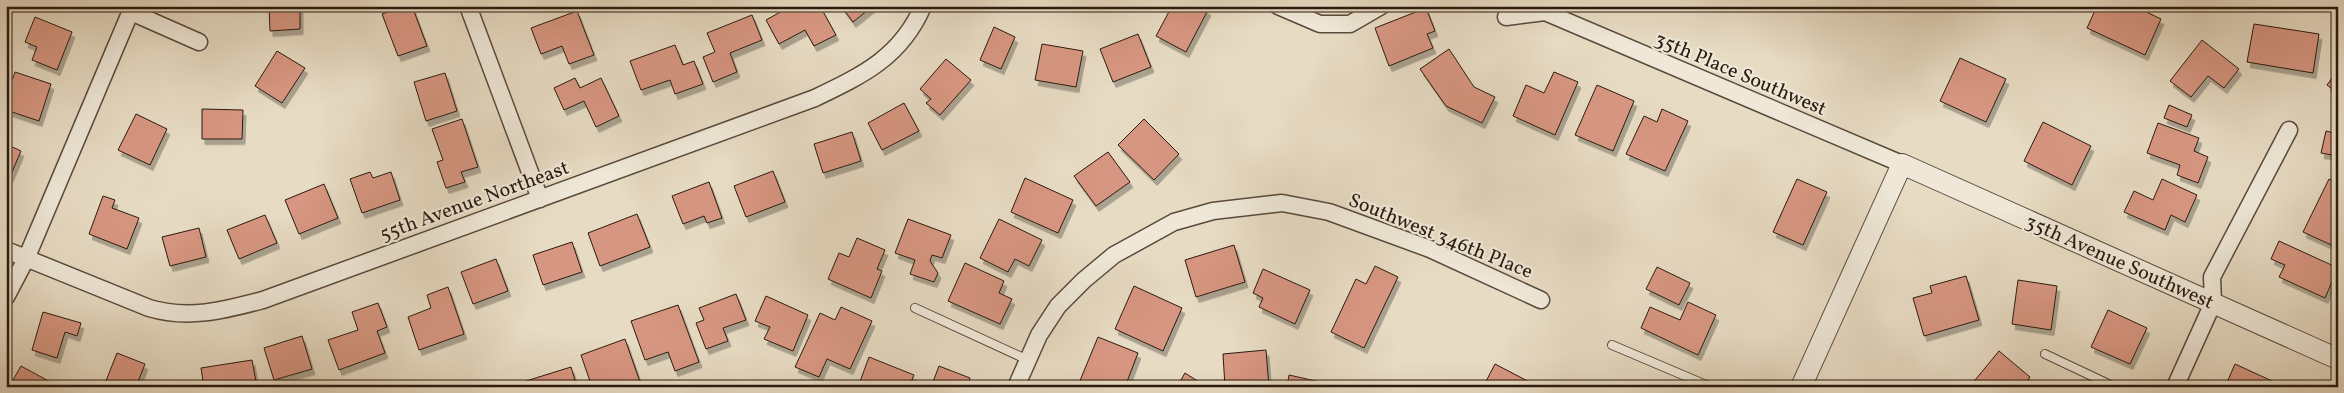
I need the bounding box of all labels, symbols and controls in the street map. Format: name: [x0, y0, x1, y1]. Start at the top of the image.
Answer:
street label: 35th Place Southwest: [1650, 26, 1830, 124]
street label: 55th Avenue Northeast: [376, 155, 573, 249]
street label: Southwest 346th Place: [1344, 187, 1537, 287]
street label: 35th Avenue Southwest: [2020, 209, 2218, 317]

